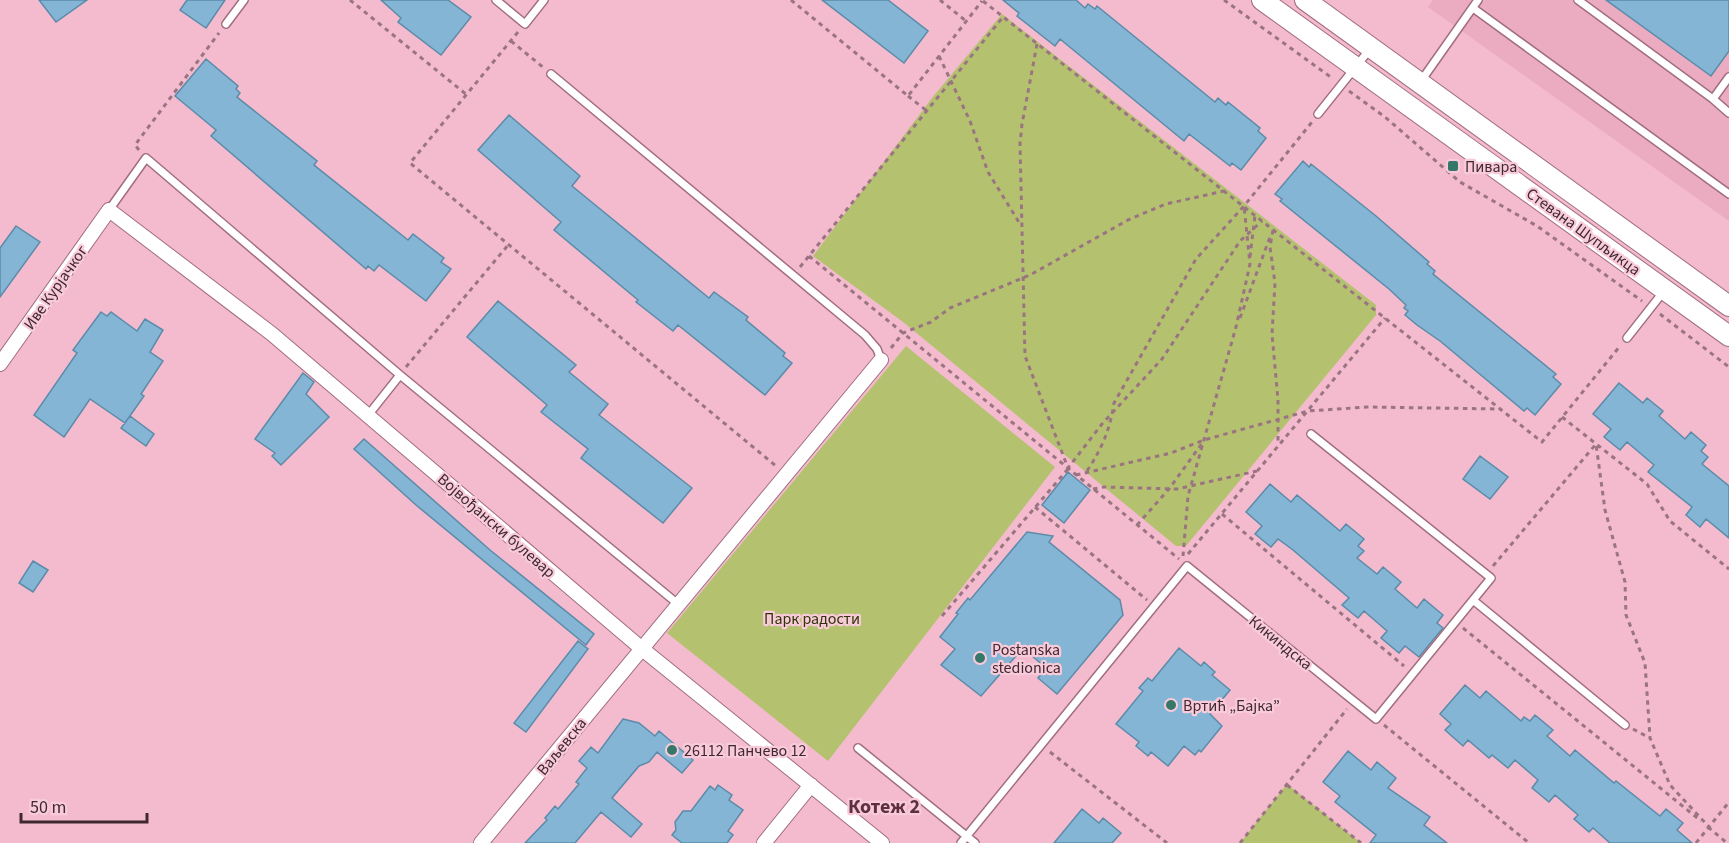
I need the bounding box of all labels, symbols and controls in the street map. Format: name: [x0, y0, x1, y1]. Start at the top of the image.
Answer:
place label: Пивара: [1465, 156, 1517, 178]
marker: Пивара: [1446, 159, 1460, 173]
street label: Стевана Шупљикца: [1522, 183, 1645, 281]
street label: Иве Курјачког: [19, 241, 93, 334]
street label: Војвођански булевар: [433, 468, 560, 583]
park label: Парк радости: [764, 608, 860, 630]
street label: Кикиндска: [1244, 610, 1317, 675]
place label: Postanska stedionica: [992, 639, 1061, 679]
marker: Postanska stedionica: [973, 651, 987, 665]
place label: Вртић „Бајка”: [1183, 695, 1280, 717]
marker: Вртић „Бајка”: [1164, 698, 1178, 712]
street label: Ваљевска: [532, 713, 592, 780]
place label: 26112 Панчево 12: [684, 740, 806, 762]
marker: 26112 Панчево 12: [665, 743, 679, 757]
scale bar: [21, 786, 147, 824]
district label: Котеж 2: [848, 793, 920, 821]
text: 50 m: [30, 795, 66, 820]

